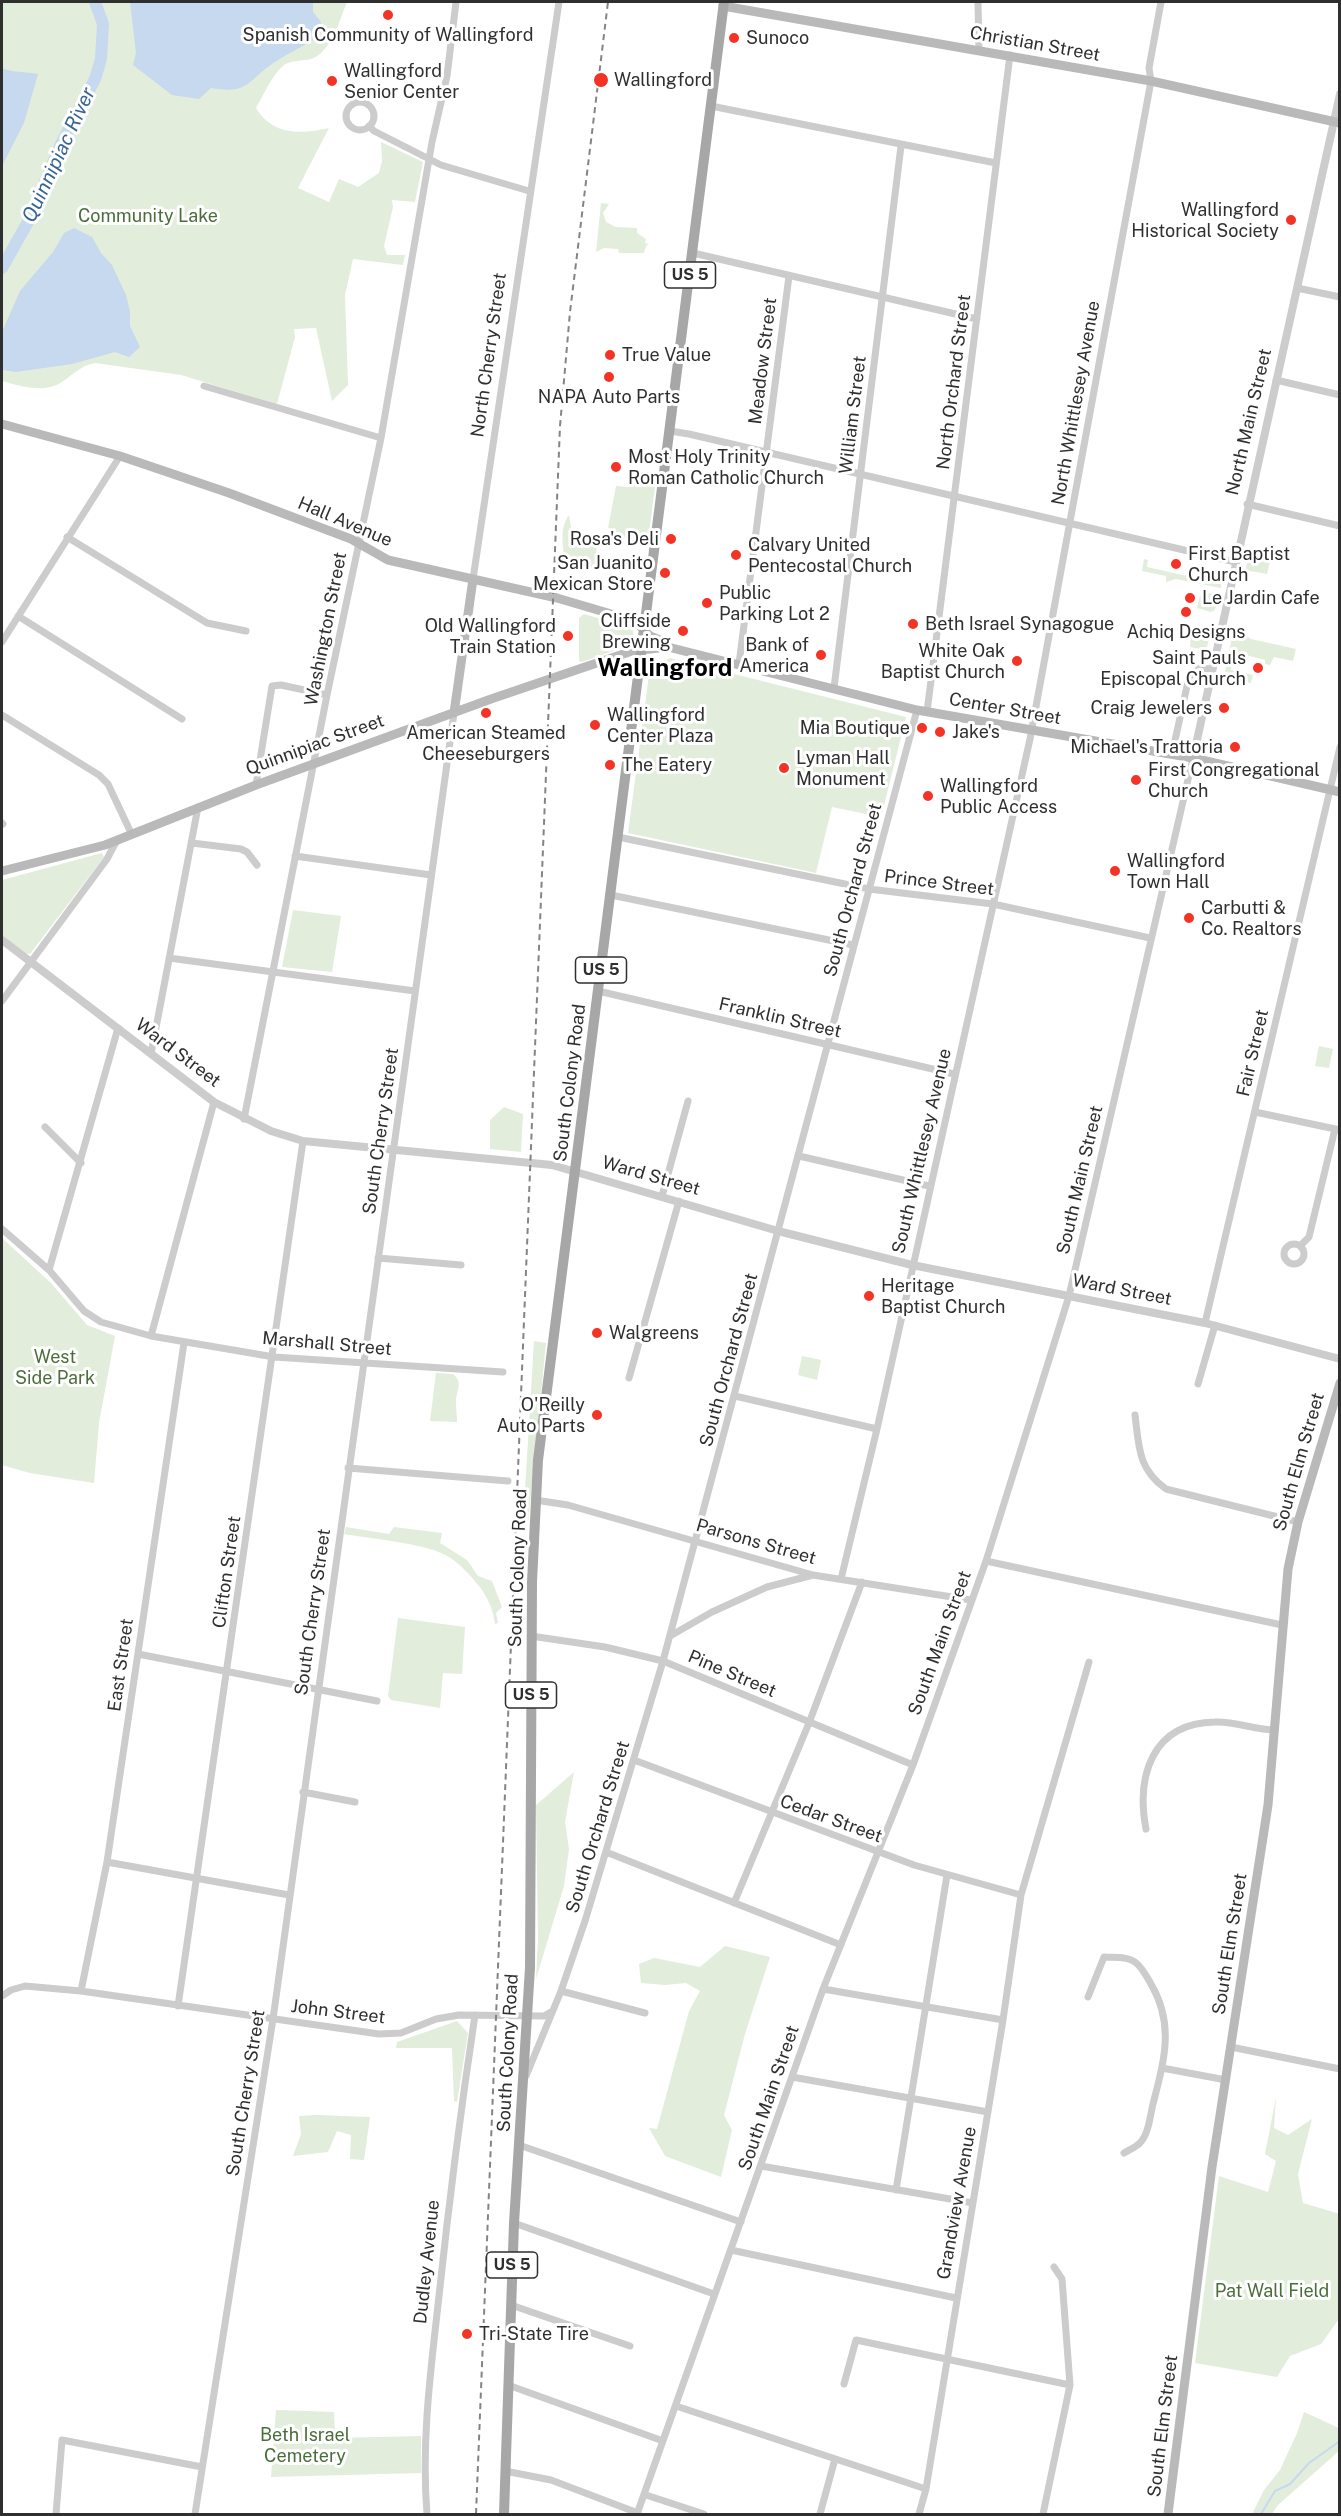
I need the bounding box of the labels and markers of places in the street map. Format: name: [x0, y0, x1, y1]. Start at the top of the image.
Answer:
marker: Spanish Community of Wallingford: [381, 8, 395, 22]
place label: Spanish Community of Wallingford: [243, 24, 533, 46]
place label: Sunoco: [746, 27, 809, 49]
marker: Sunoco: [727, 31, 741, 45]
place label: Wallingford Senior Center: [344, 60, 459, 103]
place label: Wallingford: [614, 69, 712, 91]
marker: Wallingford: [592, 71, 610, 89]
marker: Wallingford Senior Center: [325, 74, 339, 88]
place label: Wallingford Historical Society: [1131, 199, 1279, 242]
marker: Wallingford Historical Society: [1284, 213, 1298, 227]
place label: True Value: [622, 344, 711, 366]
marker: True Value: [603, 348, 617, 362]
marker: NAPA Auto Parts: [602, 370, 616, 384]
place label: NAPA Auto Parts: [538, 386, 680, 408]
place label: Most Holy Trinity Roman Catholic Church: [628, 446, 824, 488]
marker: Most Holy Trinity Roman Catholic Church: [609, 460, 623, 474]
place label: Rosa's Deli: [570, 528, 659, 550]
marker: Rosa's Deli: [664, 532, 678, 546]
place label: Calvary United Pentecostal Church: [748, 534, 912, 576]
place label: First Baptist Church: [1188, 543, 1290, 586]
marker: Calvary United Pentecostal Church: [729, 548, 743, 562]
place label: San Juanito Mexican Store: [533, 552, 653, 594]
marker: First Baptist Church: [1169, 557, 1183, 571]
marker: San Juanito Mexican Store: [658, 566, 672, 580]
place label: Public Parking Lot 2: [719, 582, 830, 624]
place label: Le Jardin Cafe: [1202, 587, 1320, 609]
marker: Le Jardin Cafe: [1183, 591, 1197, 605]
marker: Public Parking Lot 2: [700, 596, 714, 610]
marker: Achiq Designs: [1179, 605, 1193, 619]
place label: Cliffside Brewing: [601, 610, 671, 652]
place label: Beth Israel Synagogue: [925, 613, 1114, 635]
place label: Old Wallingford Train Station: [425, 615, 556, 658]
marker: Beth Israel Synagogue: [906, 617, 920, 631]
place label: Achiq Designs: [1127, 621, 1245, 643]
marker: Cliffside Brewing: [676, 624, 690, 638]
marker: Old Wallingford Train Station: [561, 629, 575, 643]
place label: Bank of America: [739, 634, 809, 676]
place label: White Oak Baptist Church: [881, 640, 1005, 682]
place label: Saint Pauls Episcopal Church: [1100, 647, 1246, 690]
marker: Bank of America: [814, 648, 828, 662]
marker: White Oak Baptist Church: [1010, 654, 1024, 668]
marker: Saint Pauls Episcopal Church: [1251, 661, 1265, 675]
place label: Craig Jewelers: [1091, 697, 1212, 719]
marker: Craig Jewelers: [1217, 701, 1231, 715]
place label: Wallingford Center Plaza: [607, 704, 713, 746]
marker: American Steamed Cheeseburgers: [479, 706, 493, 720]
place label: Mia Boutique: [800, 717, 910, 739]
marker: Wallingford Center Plaza: [588, 718, 602, 732]
marker: Mia Boutique: [915, 721, 929, 735]
place label: Jake's: [952, 721, 1000, 743]
place label: American Steamed Cheeseburgers: [406, 722, 566, 764]
marker: Jake's: [933, 725, 947, 739]
place label: Michael's Trattoria: [1070, 736, 1223, 758]
marker: Michael's Trattoria: [1228, 740, 1242, 754]
place label: Lyman Hall Monument: [796, 747, 890, 789]
place label: The Eatery: [622, 754, 712, 776]
marker: The Eatery: [603, 758, 617, 772]
place label: First Congregational Church: [1148, 759, 1320, 802]
marker: Lyman Hall Monument: [777, 761, 791, 775]
marker: First Congregational Church: [1129, 773, 1143, 787]
place label: Wallingford Public Access: [940, 775, 1057, 818]
marker: Wallingford Public Access: [921, 789, 935, 803]
place label: Wallingford Town Hall: [1127, 850, 1225, 892]
marker: Wallingford Town Hall: [1108, 864, 1122, 878]
place label: Carbutti & Co. Realtors: [1201, 897, 1302, 940]
marker: Carbutti & Co. Realtors: [1182, 911, 1196, 925]
place label: Heritage Baptist Church: [881, 1275, 1005, 1318]
marker: Heritage Baptist Church: [862, 1289, 876, 1303]
place label: Walgreens: [609, 1322, 699, 1344]
marker: Walgreens: [590, 1326, 604, 1340]
place label: O'Reilly Auto Parts: [497, 1394, 585, 1436]
marker: O'Reilly Auto Parts: [590, 1408, 604, 1422]
place label: Tri-State Tire: [479, 2323, 589, 2345]
marker: Tri-State Tire: [460, 2327, 474, 2341]

